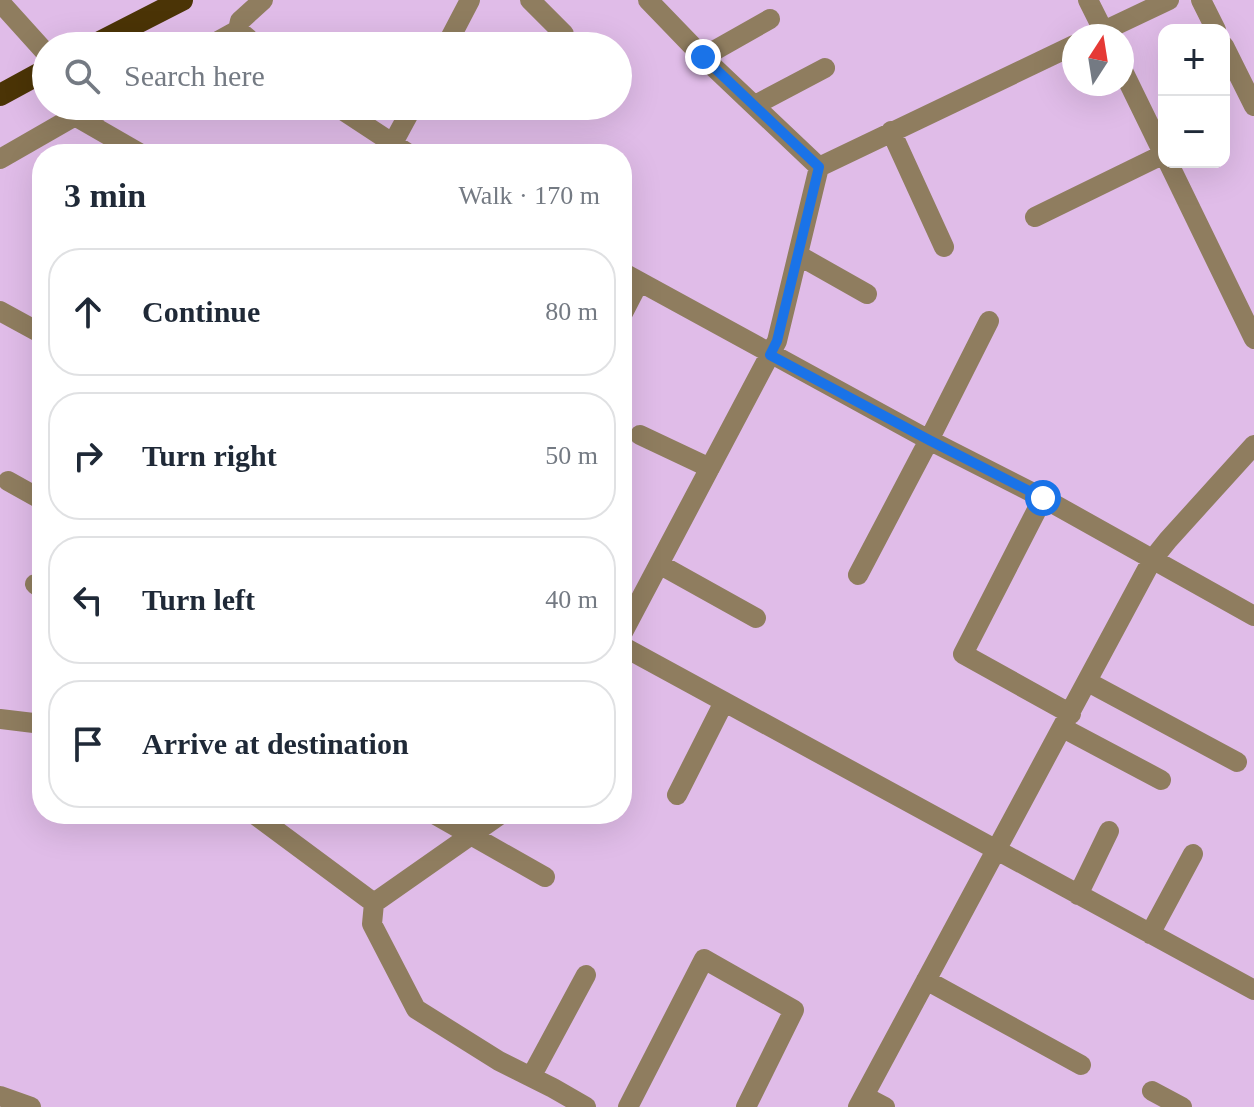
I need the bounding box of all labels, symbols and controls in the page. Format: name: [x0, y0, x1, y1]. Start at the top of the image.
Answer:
north arrow: [1062, 24, 1134, 96]
map controls: [1158, 24, 1230, 168]
button: +: [1158, 24, 1230, 96]
search box: [32, 32, 632, 120]
route end: [685, 39, 721, 75]
icon: search: [60, 54, 104, 98]
text: Search here: [124, 59, 265, 92]
button: −: [1158, 96, 1230, 168]
text: 3 min: [64, 177, 146, 214]
text: Walk · 170 m: [458, 181, 600, 210]
icon: ahead: [66, 290, 110, 334]
text: Continue: [142, 295, 260, 328]
text: 80 m: [545, 297, 598, 326]
icon: right: [66, 434, 110, 478]
text: Turn right: [142, 439, 277, 472]
text: 50 m: [545, 441, 598, 470]
route start: [1025, 480, 1061, 516]
icon: left: [66, 578, 110, 622]
text: Turn left: [142, 583, 255, 616]
text: 40 m: [545, 585, 598, 614]
icon: arrive: [66, 722, 110, 766]
text: Arrive at destination: [142, 727, 409, 760]

